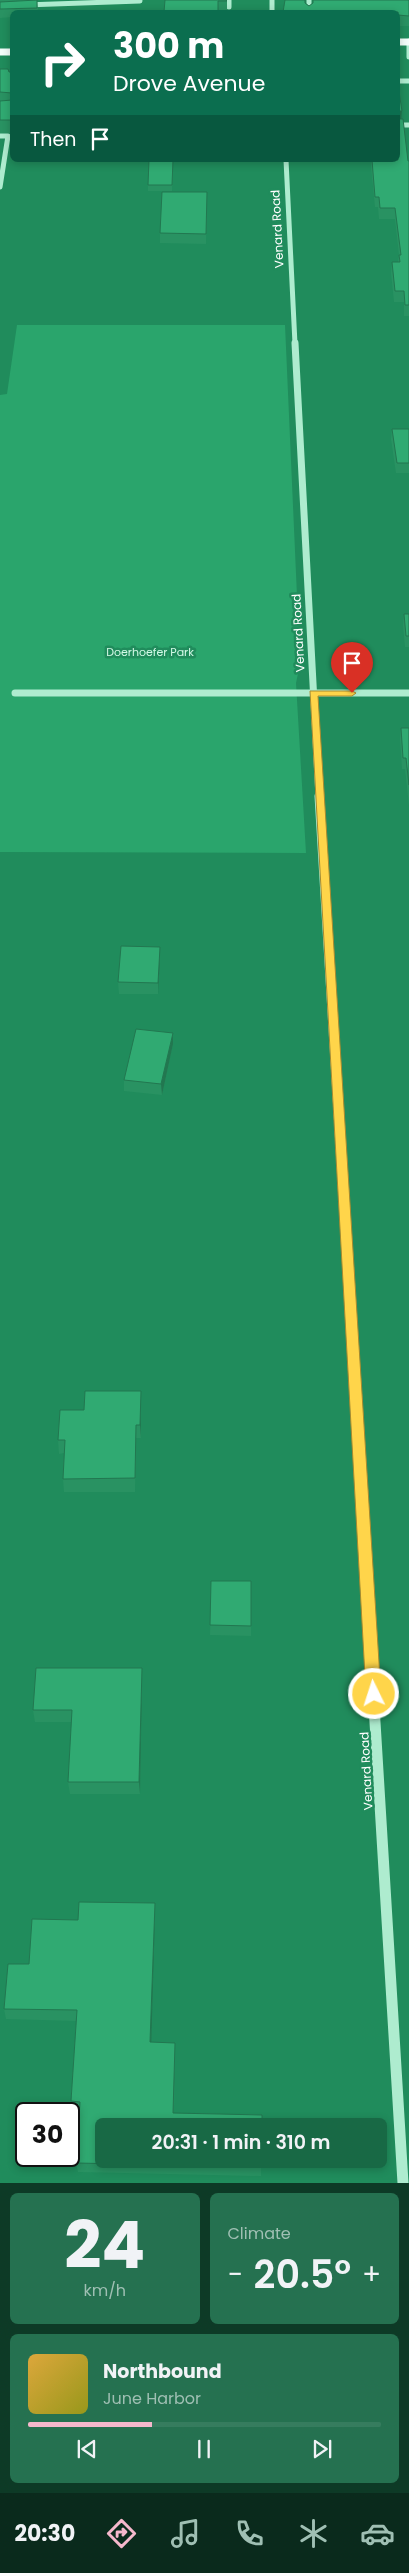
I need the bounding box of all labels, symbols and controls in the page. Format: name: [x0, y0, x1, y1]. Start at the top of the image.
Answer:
text: 300 m: [113, 21, 224, 70]
icon: right: [30, 30, 95, 95]
text: Drove Avenue: [113, 68, 265, 99]
icon: arrive: [86, 125, 114, 153]
text: Then: [30, 126, 76, 153]
street label: Venard Road: [266, 189, 288, 269]
street label: Venard Road: [287, 593, 309, 673]
pin: [331, 642, 373, 693]
park label: Doerhoefer Park: [106, 644, 194, 660]
icon: arrive: [338, 649, 366, 677]
position arrow: [347, 1667, 399, 1719]
street label: Venard Road: [355, 1731, 377, 1811]
speed limit sign: 30: [15, 2102, 80, 2167]
text: 20:31 · 1 min · 310 m: [152, 2129, 330, 2156]
text: 24: [64, 2200, 145, 2291]
text: Climate: [228, 2222, 291, 2245]
text: 20.5°: [254, 2248, 351, 2301]
text: −: [228, 2255, 243, 2294]
text: +: [362, 2255, 381, 2294]
text: km/h: [83, 2279, 126, 2302]
text: Northbound: [103, 2358, 222, 2385]
text: June Harbor: [103, 2387, 201, 2410]
icon: previous: [73, 2435, 101, 2463]
icon: pause: [190, 2435, 218, 2463]
icon: next: [308, 2435, 336, 2463]
icon: directions: [104, 2516, 139, 2551]
icon: music: [168, 2516, 203, 2551]
icon: phone: [232, 2516, 267, 2551]
icon: climate: [296, 2516, 331, 2551]
icon: car: [360, 2516, 395, 2551]
text: 20:30: [14, 2518, 75, 2549]

